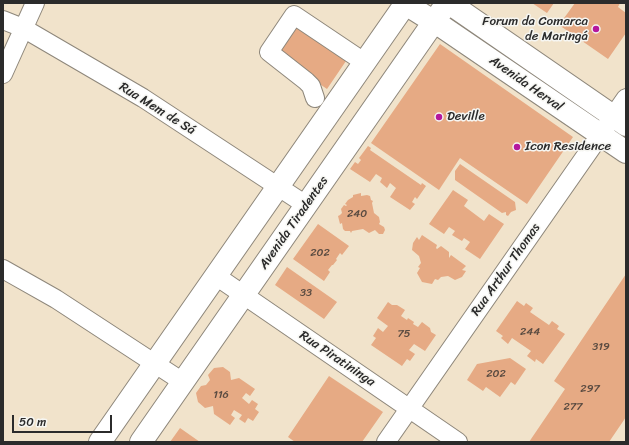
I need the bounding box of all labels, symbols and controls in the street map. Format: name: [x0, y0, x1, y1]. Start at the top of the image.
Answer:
place label: Forum da Comarca de Maringá: [482, 14, 588, 45]
marker: Forum da Comarca de Maringá: [591, 24, 601, 34]
street label: Avenida Herval: [486, 53, 566, 115]
street label: Rua Mem de Sá: [116, 79, 198, 139]
place label: Deville: [447, 109, 485, 125]
marker: Deville: [434, 112, 444, 122]
place label: Icon Residence: [525, 139, 611, 155]
marker: Icon Residence: [512, 142, 522, 152]
street label: Avenida Tiradentes: [256, 174, 332, 272]
house number: 240: [347, 207, 367, 221]
street label: Rua Arthur Thomas: [468, 221, 544, 319]
house number: 202: [310, 246, 330, 260]
house number: 33: [300, 286, 312, 300]
house number: 244: [520, 325, 540, 339]
house number: 75: [397, 327, 411, 341]
street label: Rua Piratininga: [296, 328, 378, 390]
house number: 319: [592, 340, 610, 354]
house number: 202: [486, 367, 506, 381]
house number: 297: [580, 382, 600, 396]
house number: 116: [213, 388, 229, 402]
house number: 277: [564, 400, 582, 414]
scale bar: [14, 407, 114, 433]
text: 50 m: [19, 411, 46, 433]

